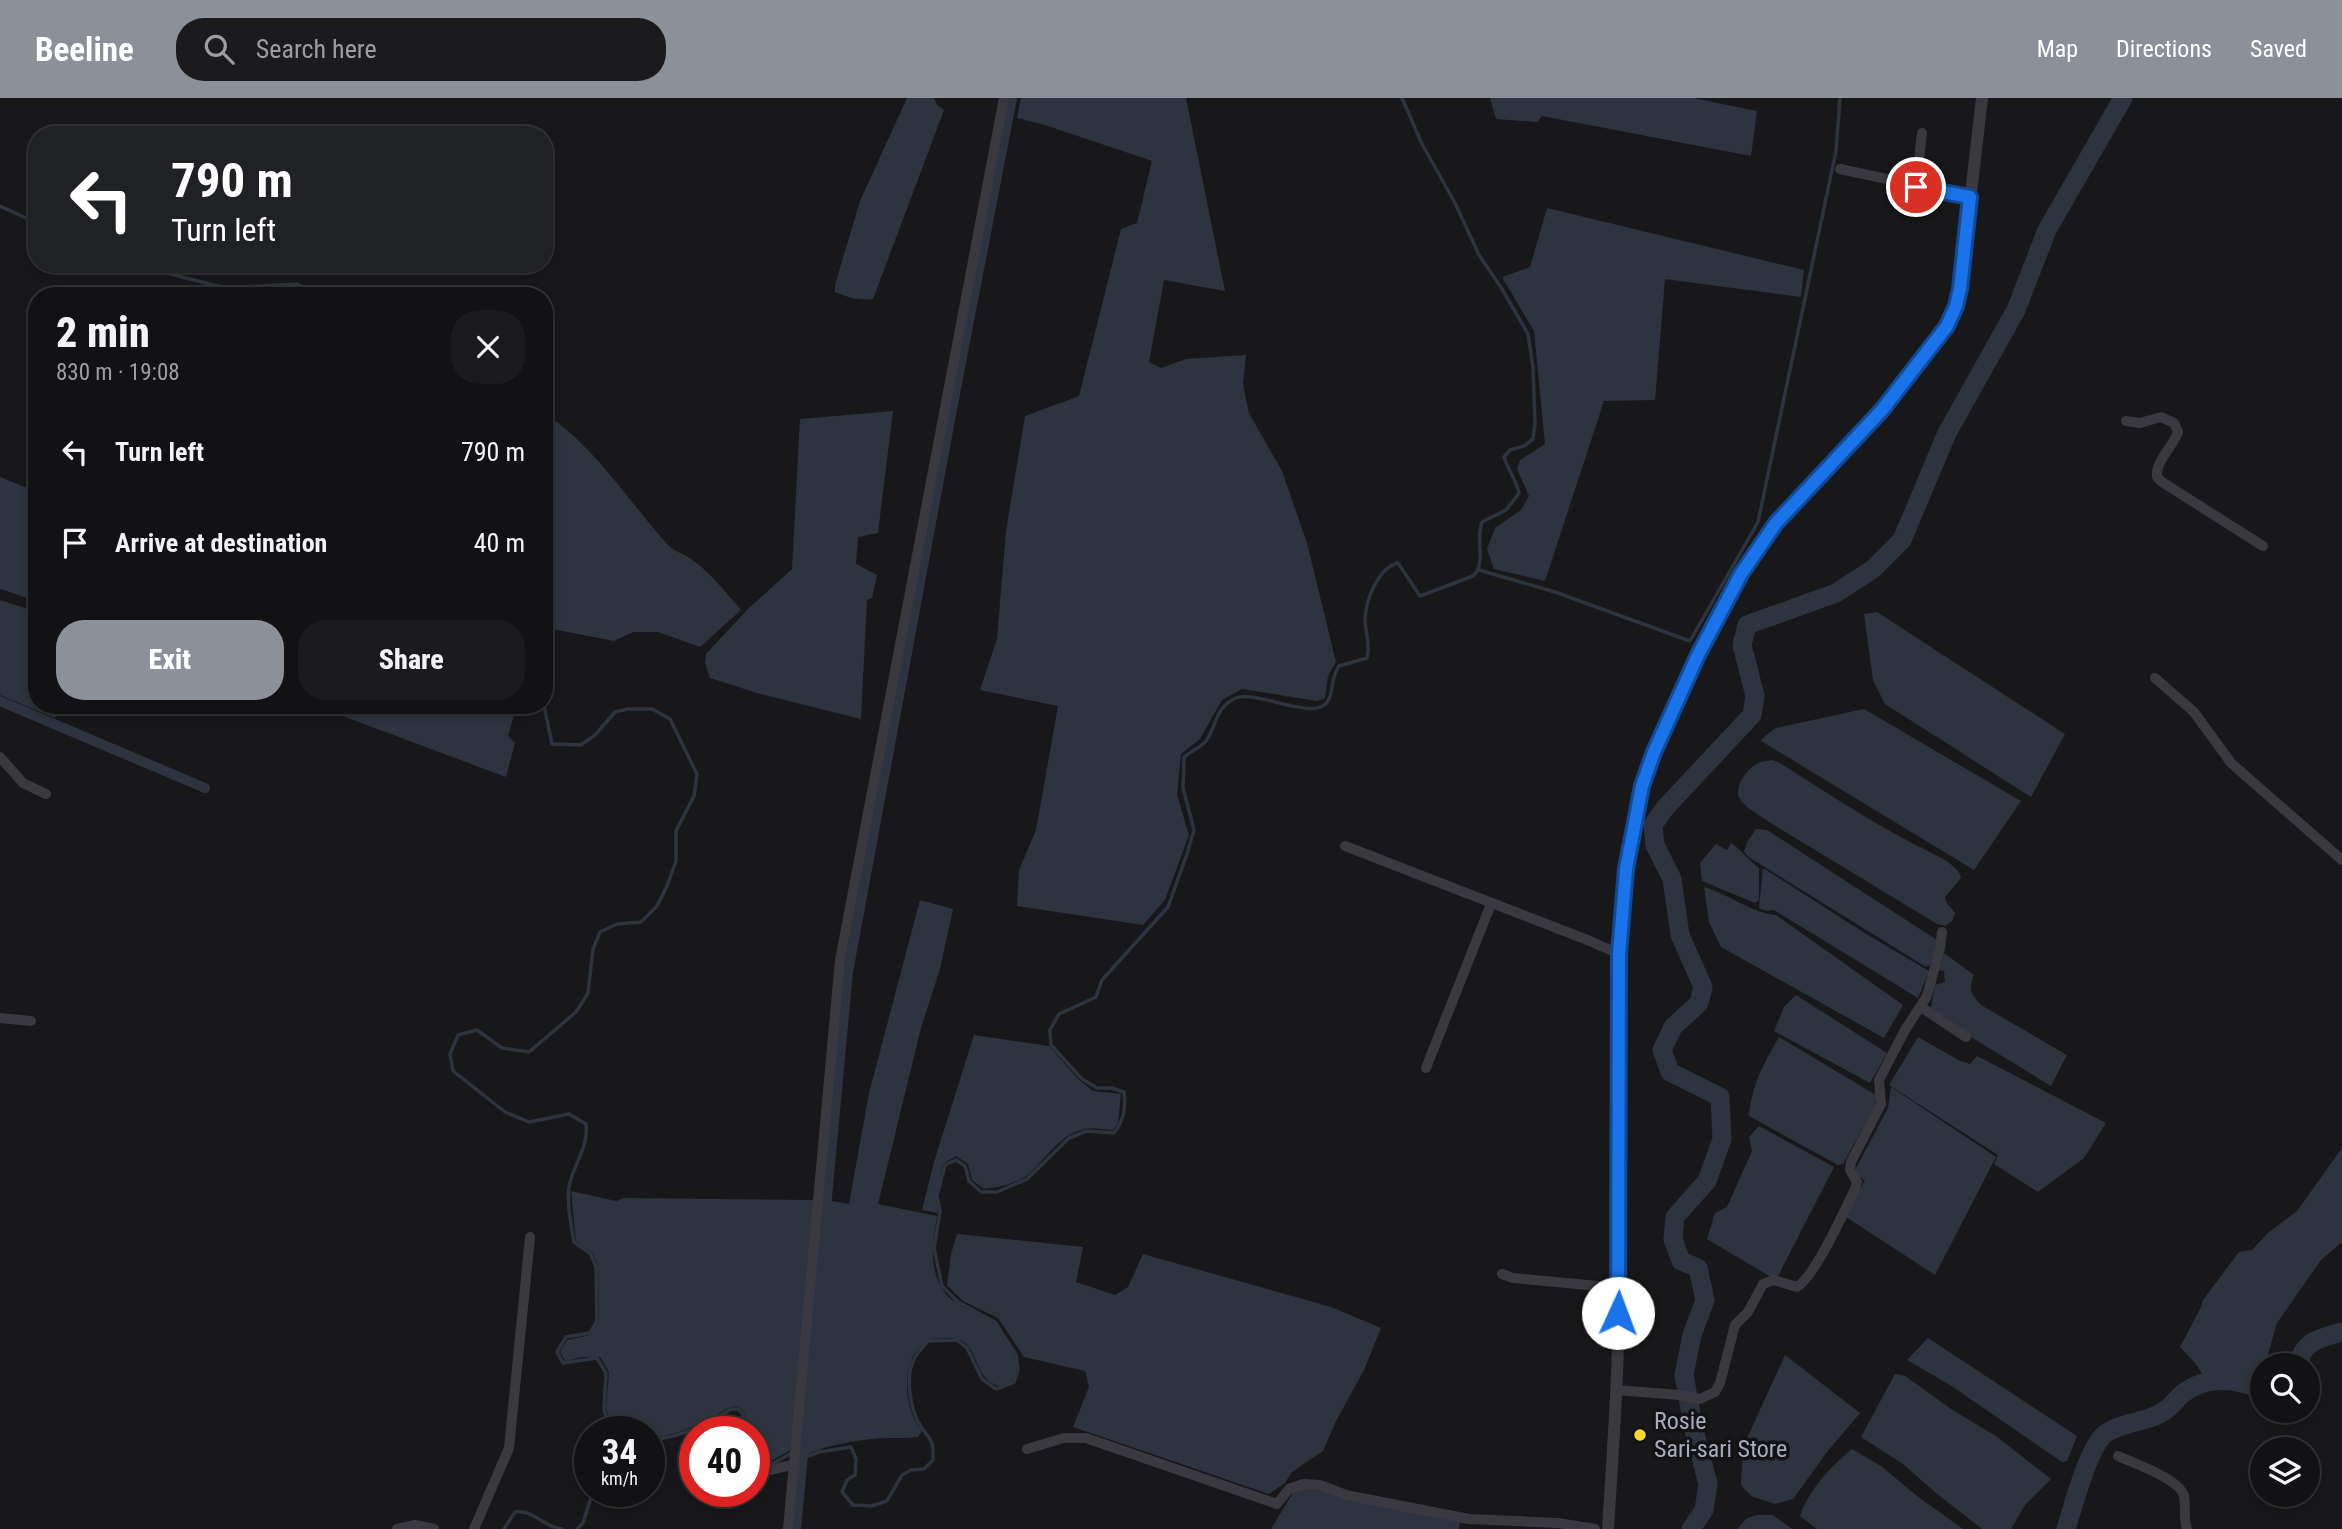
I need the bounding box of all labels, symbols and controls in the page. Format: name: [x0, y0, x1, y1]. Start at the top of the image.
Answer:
search box: [176, 18, 666, 81]
text: Beeline: [35, 30, 134, 69]
icon: search: [200, 30, 238, 68]
text: Search here: [256, 34, 377, 64]
text: Map: [2037, 35, 2078, 63]
text: Directions: [2116, 35, 2212, 63]
text: Saved: [2250, 35, 2307, 63]
text: 790 m: [171, 152, 293, 209]
icon: left: [56, 154, 147, 245]
pin: [1886, 157, 1946, 217]
icon: arrive: [1897, 168, 1935, 206]
text: Turn left: [171, 211, 276, 249]
text: 2 min: [56, 308, 150, 357]
button: close: [451, 310, 525, 384]
text: 830 m · 19:08: [56, 359, 180, 386]
icon: left: [56, 433, 94, 471]
text: Turn left: [115, 437, 204, 467]
text: 790 m: [461, 437, 525, 467]
icon: arrive: [56, 524, 94, 562]
text: Arrive at destination: [115, 528, 327, 558]
text: 40 m: [474, 528, 525, 558]
button: Exit: [56, 620, 284, 700]
button: Share: [298, 620, 525, 700]
position arrow: [1581, 1276, 1655, 1350]
map controls: [2250, 1353, 2320, 1507]
button: search: [2250, 1353, 2320, 1423]
place label: Rosie Sari-sari Store: [1654, 1407, 1787, 1463]
speed limit sign: 40: [679, 1416, 770, 1507]
marker: Rosie Sari-sari Store: [1632, 1427, 1648, 1443]
text: 34: [602, 1432, 637, 1473]
button: layers: [2250, 1437, 2320, 1507]
text: km/h: [601, 1468, 638, 1489]

